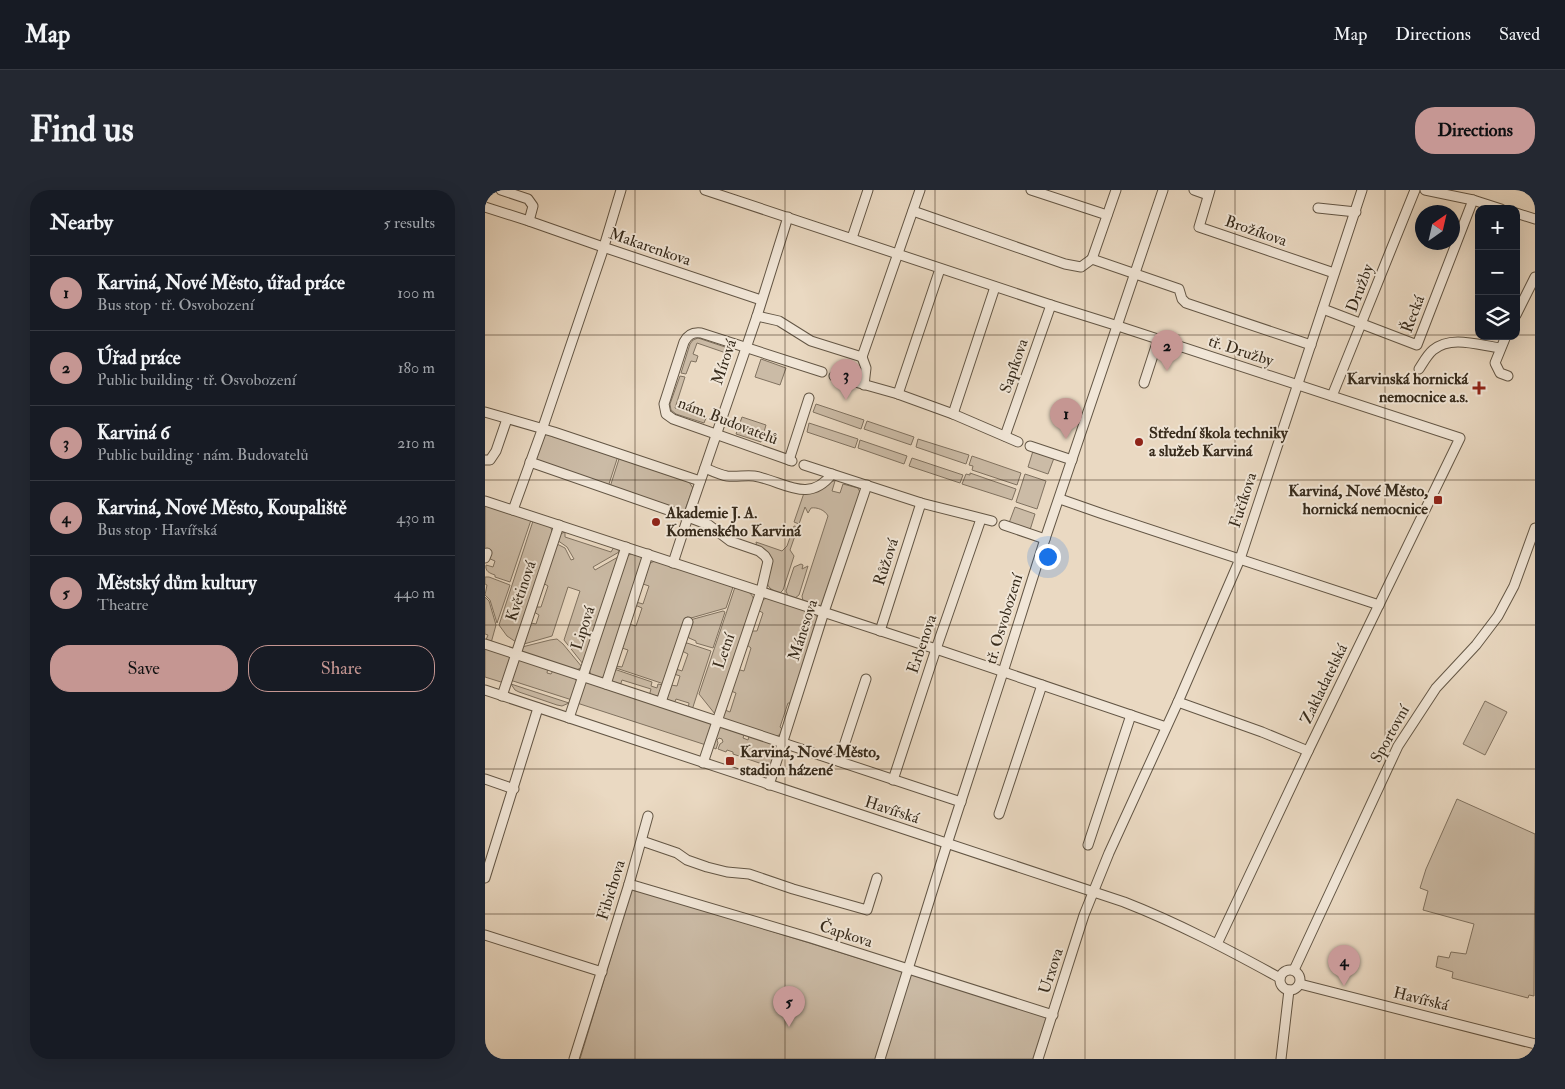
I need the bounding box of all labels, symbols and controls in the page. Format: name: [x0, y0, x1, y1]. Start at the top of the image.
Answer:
text: Map: [25, 19, 70, 50]
text: Map: [1334, 23, 1367, 46]
text: Directions: [1395, 23, 1471, 46]
text: Saved: [1499, 23, 1540, 46]
button: Directions: [1415, 107, 1535, 154]
text: Find us: [30, 108, 134, 152]
north arrow: [1415, 205, 1460, 250]
map controls: [1475, 205, 1520, 340]
button: +: [1475, 205, 1520, 250]
text: Nearby: [50, 209, 113, 236]
street label: Brožíkova: [1222, 211, 1290, 251]
text: 5 results: [384, 213, 435, 233]
street label: Makarenkova: [606, 224, 694, 270]
button: −: [1475, 250, 1520, 295]
street label: Družby: [1342, 260, 1379, 315]
text: Karviná, Nové Město, úřad práce: [97, 271, 345, 295]
text: 1: [63, 283, 69, 303]
text: 100 m: [397, 283, 435, 303]
street label: Řecká: [1396, 292, 1429, 336]
text: Bus stop · tř. Osvobození: [97, 295, 254, 315]
button: layers: [1475, 295, 1520, 340]
pin: 2: [1151, 330, 1183, 371]
street label: tř. Družby: [1206, 331, 1277, 371]
street label: Mírová: [707, 336, 741, 387]
street label: Sapíkova: [995, 336, 1034, 396]
text: Úřad práce: [97, 346, 181, 370]
text: 2: [62, 358, 70, 378]
text: 180 m: [398, 358, 435, 378]
pin: 3: [830, 359, 862, 400]
place label: Karvinská hornická nemocnice a.s.: [1347, 369, 1468, 407]
text: Public building · tř. Osvobození: [97, 370, 296, 390]
marker: Karvinská hornická nemocnice a.s.: [1472, 381, 1486, 395]
street label: nám. Budovatelů: [675, 393, 781, 449]
pin: 1: [1050, 398, 1082, 439]
text: Karviná 6: [97, 421, 170, 445]
place label: Střední škola techniky a služeb Karviná: [1149, 423, 1289, 461]
text: 3: [63, 433, 69, 453]
text: 210 m: [397, 433, 435, 453]
marker: Střední škola techniky a služeb Karviná: [1133, 436, 1145, 448]
text: Public building · nám. Budovatelů: [97, 445, 308, 465]
street label: Fučíkova: [1225, 469, 1261, 530]
place label: Karviná, Nové Město, hornická nemocnice: [1288, 481, 1428, 519]
marker: Karviná, Nové Město, hornická nemocnice: [1432, 494, 1444, 506]
text: Karviná, Nové Město, Koupaliště: [97, 496, 347, 520]
place label: Akademie J. A. Komenského Karviná: [665, 503, 801, 541]
text: 4: [62, 508, 70, 528]
text: 430 m: [396, 508, 435, 528]
marker: Akademie J. A. Komenského Karviná: [650, 516, 662, 528]
text: Bus stop · Havířská: [97, 520, 217, 540]
street label: Růžová: [869, 536, 903, 588]
your location: [1035, 544, 1061, 570]
street label: Květinová: [501, 558, 541, 624]
street label: tř. Osvobození: [981, 570, 1028, 666]
text: Městský dům kultury: [97, 571, 257, 595]
text: 5: [62, 583, 70, 603]
text: 440 m: [394, 583, 435, 603]
text: Theatre: [97, 595, 148, 615]
street label: Mánesova: [784, 596, 822, 663]
street label: Lipová: [567, 603, 601, 653]
street label: Erbenova: [903, 611, 942, 676]
street label: Letní: [709, 629, 740, 671]
street label: Zakladatelská: [1296, 640, 1352, 727]
button: Save: [50, 645, 238, 692]
button: Share: [248, 645, 435, 692]
street label: Sportovní: [1366, 700, 1416, 767]
place label: Karviná, Nové Město, stadion házené: [740, 742, 880, 780]
marker: Karviná, Nové Město, stadion házené: [724, 755, 736, 767]
street label: Havířská: [862, 792, 922, 828]
street label: Fibichova: [592, 857, 630, 923]
street label: Čapkova: [817, 915, 876, 953]
street label: Urxova: [1034, 945, 1068, 996]
pin: 4: [1328, 945, 1360, 986]
street label: Havířská: [1391, 983, 1451, 1016]
pin: 5: [773, 986, 805, 1027]

